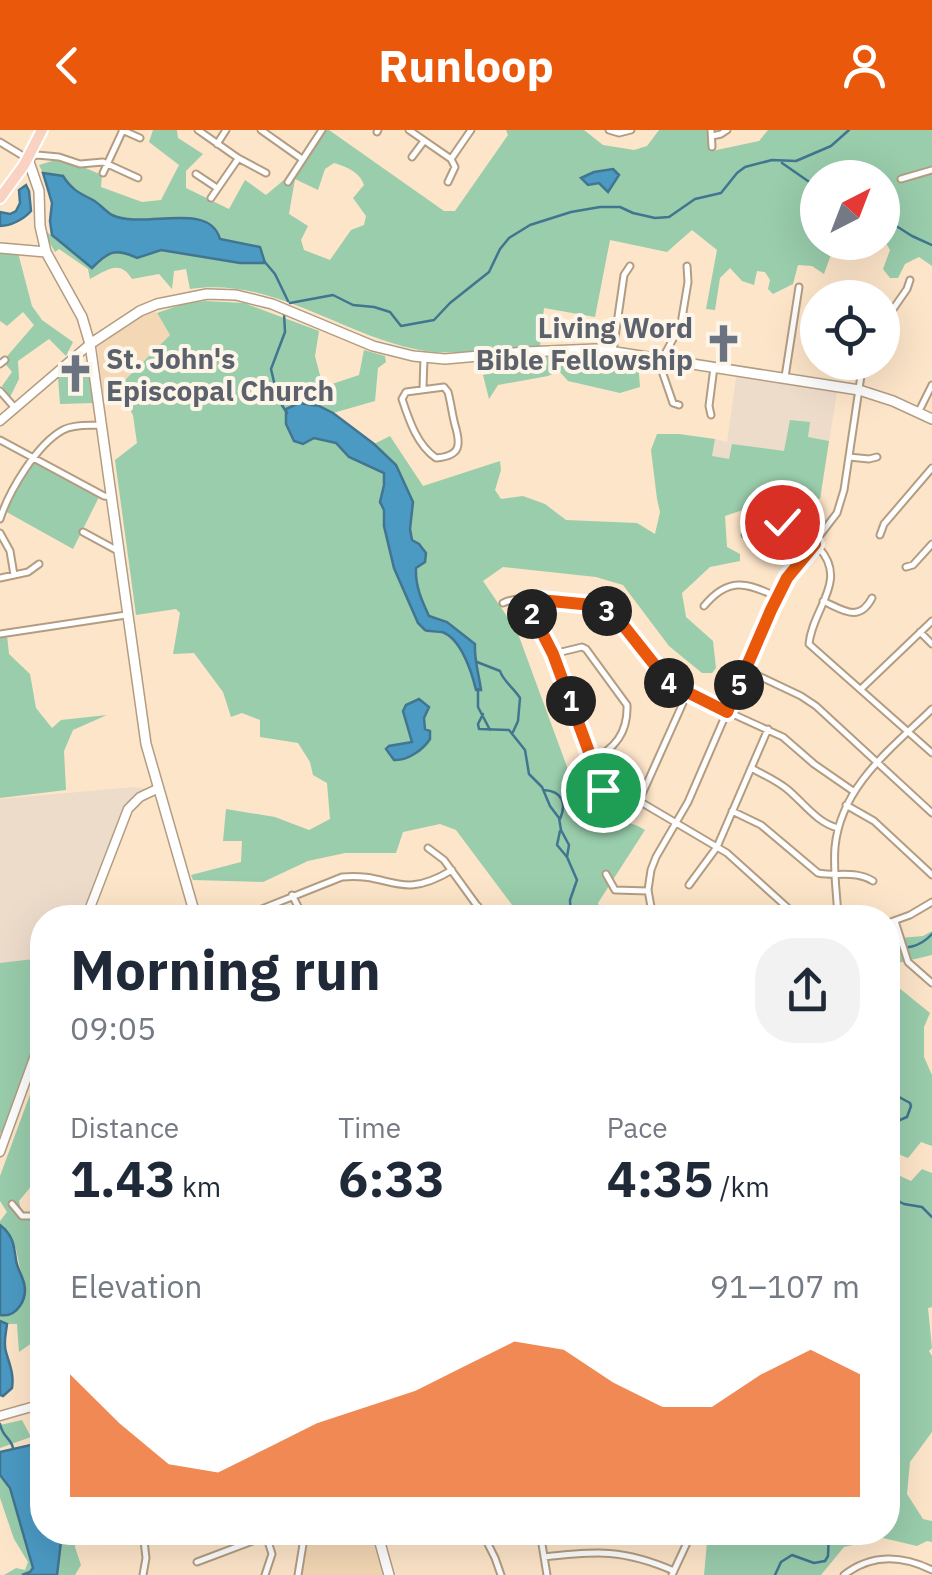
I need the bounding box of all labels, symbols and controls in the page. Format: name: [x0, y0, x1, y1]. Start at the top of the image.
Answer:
text: Runloop: [378, 36, 554, 94]
icon: back: [40, 38, 95, 93]
icon: person: [837, 38, 892, 93]
north arrow: [800, 160, 900, 260]
map controls: [800, 160, 900, 380]
button: locate: [800, 280, 900, 380]
place label: Living Word Bible Fellowship: [476, 309, 693, 378]
church icon: Living Word Bible Fellowship: [702, 322, 744, 364]
place label: St. John's Episcopal Church: [106, 340, 334, 409]
church icon: St. John's Episcopal Church: [55, 353, 97, 395]
pin: [740, 480, 825, 565]
icon: check: [755, 495, 810, 550]
pin: 3: [582, 586, 632, 636]
pin: 2: [507, 589, 557, 639]
text: 3: [599, 592, 615, 629]
text: 2: [524, 595, 540, 632]
pin: 4: [644, 658, 694, 708]
pin: 5: [714, 660, 764, 710]
text: 4: [661, 664, 677, 701]
text: 5: [731, 666, 747, 703]
pin: 1: [546, 676, 596, 726]
text: 1: [563, 682, 579, 719]
pin: [561, 748, 646, 833]
icon: arrive: [576, 763, 631, 818]
text: Morning run: [70, 934, 381, 1005]
button: share: [755, 938, 860, 1043]
text: 09:05: [70, 1007, 156, 1049]
text: Distance: [70, 1109, 179, 1146]
text: Time: [338, 1109, 401, 1146]
text: Pace: [607, 1109, 668, 1146]
text: 1.43: [70, 1146, 176, 1211]
text: 6:33: [338, 1146, 445, 1211]
text: 4:35: [607, 1146, 713, 1211]
text: km: [176, 1168, 221, 1205]
text: /km: [713, 1168, 770, 1205]
text: Elevation: [70, 1265, 203, 1307]
text: 91–107 m: [710, 1265, 860, 1307]

